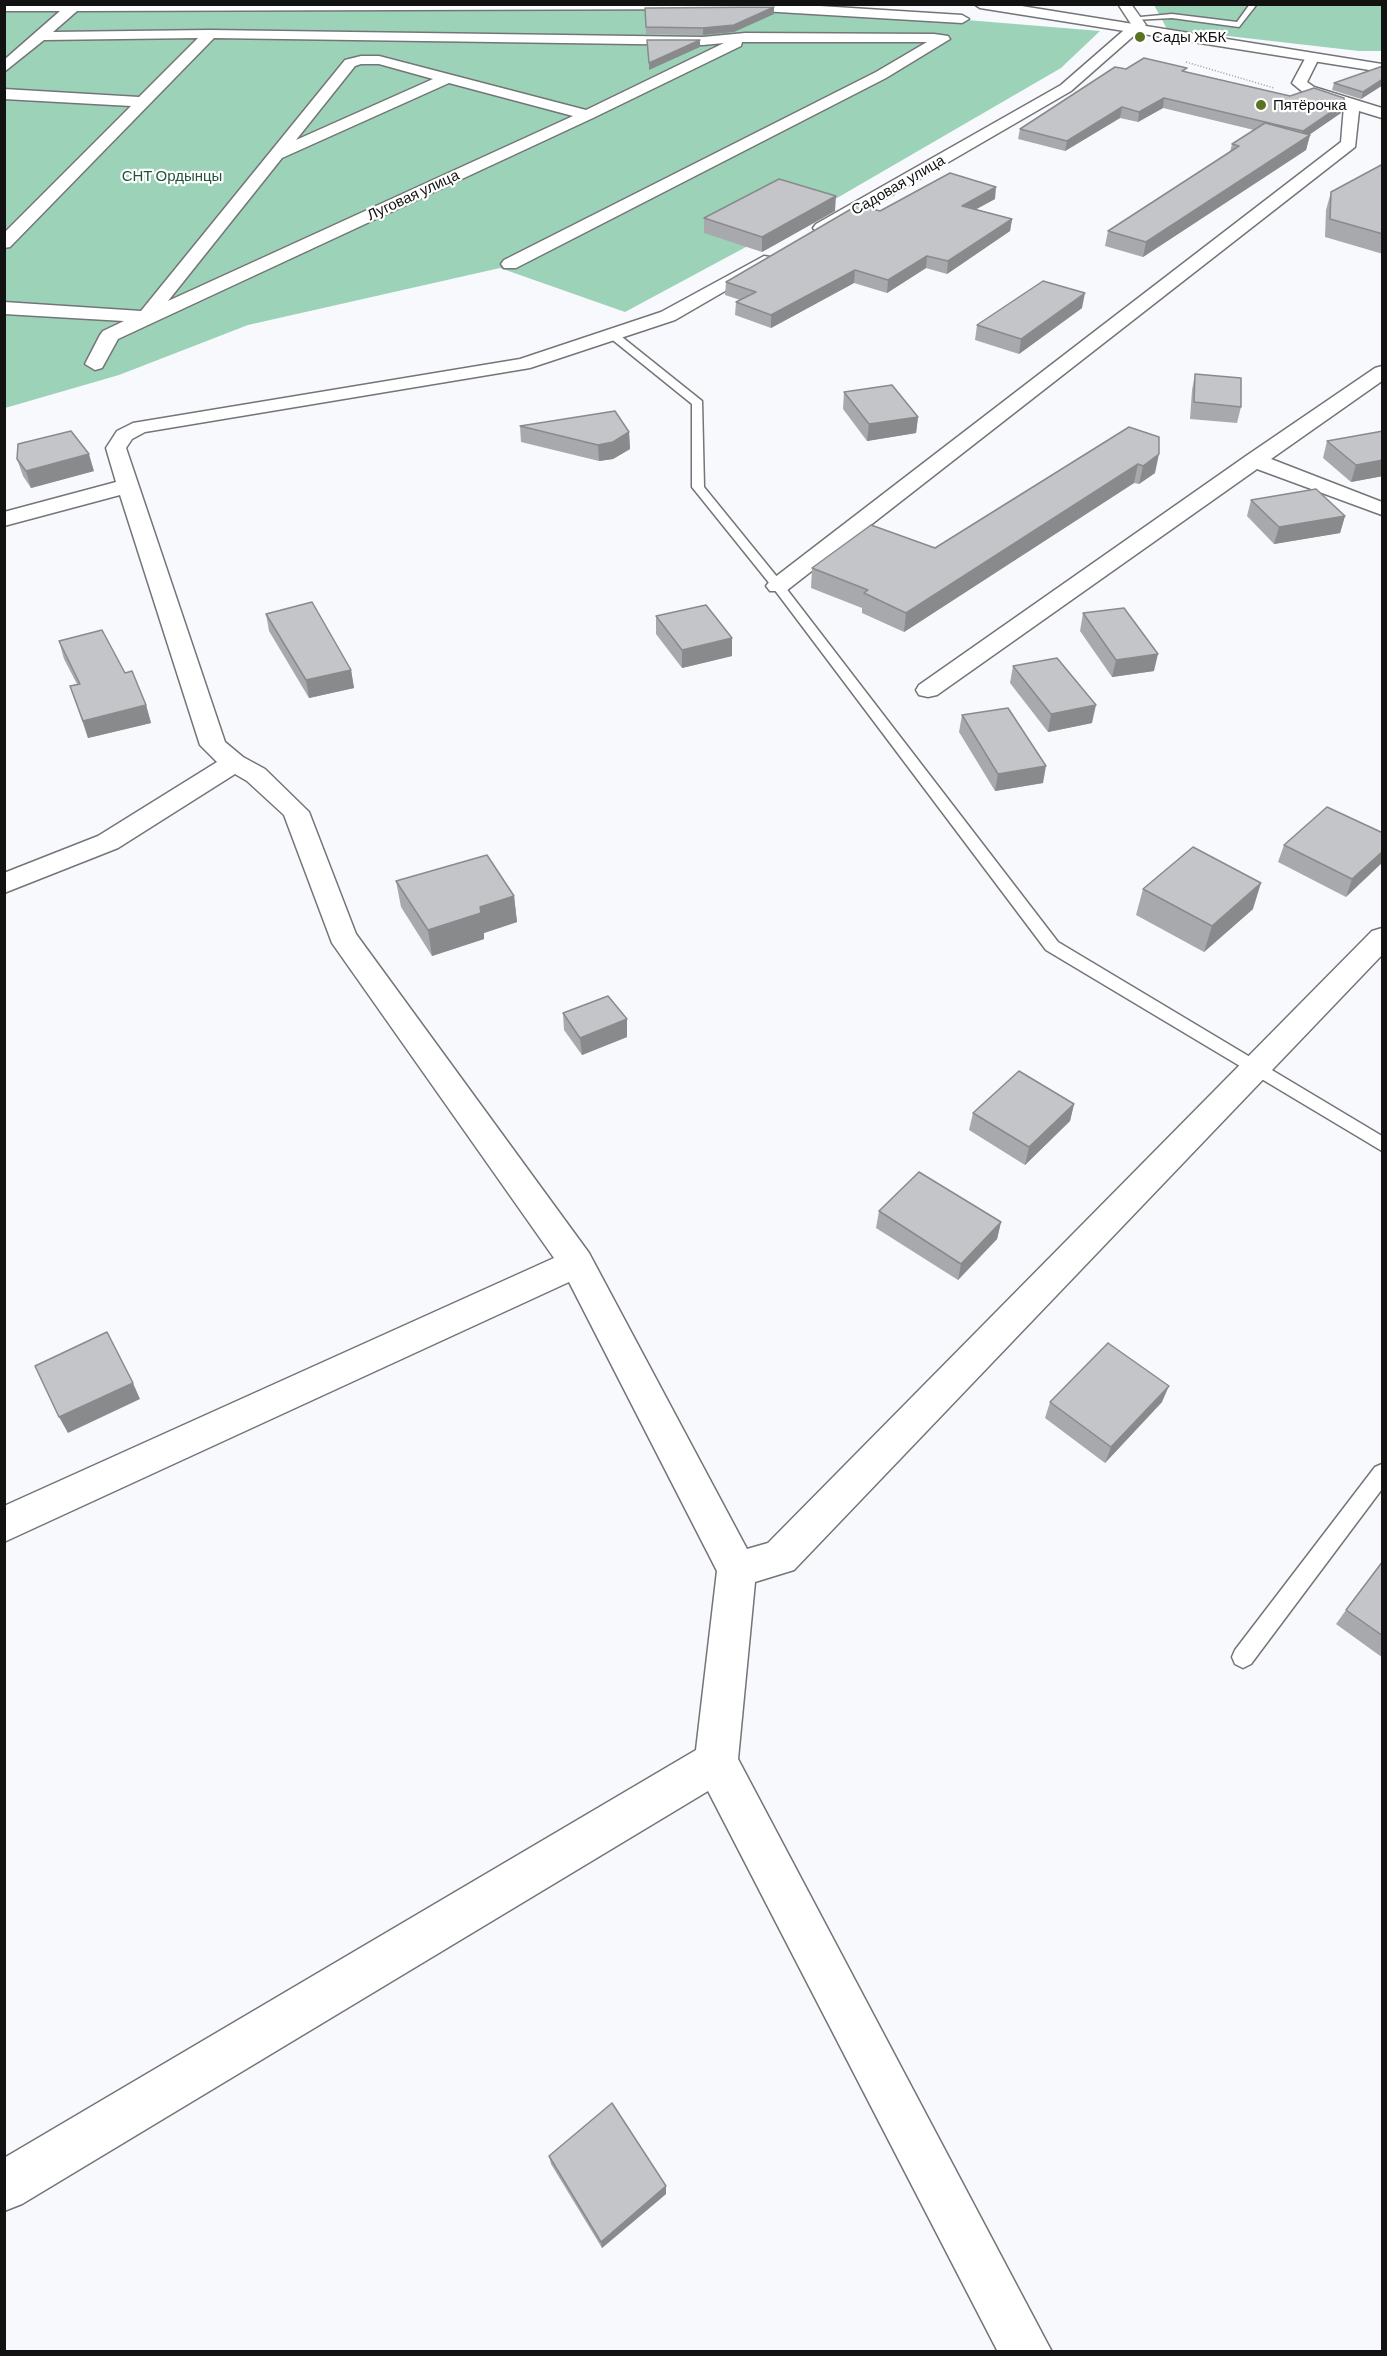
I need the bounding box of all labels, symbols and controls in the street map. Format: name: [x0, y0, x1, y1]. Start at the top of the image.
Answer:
place label: Сады ЖБК: [1152, 28, 1226, 46]
marker: Сады ЖБК: [1133, 30, 1147, 44]
place label: Пятёрочка: [1273, 96, 1347, 114]
marker: Пятёрочка: [1254, 98, 1268, 112]
street label: Садовая улица: [848, 151, 948, 219]
street label: Луговая улица: [364, 166, 462, 224]
park label: СНТ Ордынцы: [122, 167, 222, 185]

